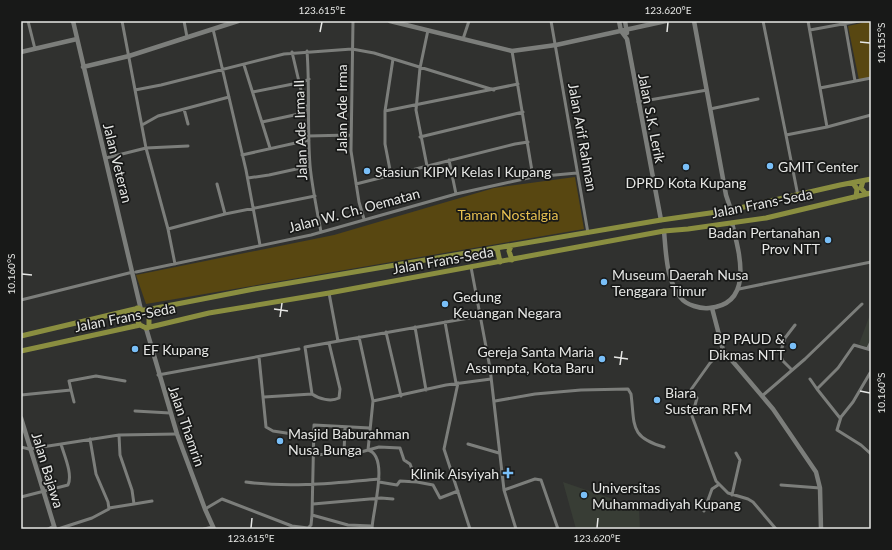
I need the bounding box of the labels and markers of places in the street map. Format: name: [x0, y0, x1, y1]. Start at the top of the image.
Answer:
place label: GMIT Center: [778, 158, 858, 175]
marker: GMIT Center: [765, 161, 775, 171]
marker: DPRD Kota Kupang: [681, 162, 691, 172]
place label: Stasiun KIPM Kelas I Kupang: [375, 163, 551, 180]
marker: Stasiun KIPM Kelas I Kupang: [362, 166, 372, 176]
place label: DPRD Kota Kupang: [626, 174, 746, 191]
place label: Badan Pertanahan Prov NTT: [708, 224, 821, 257]
marker: Badan Pertanahan Prov NTT: [823, 235, 833, 245]
place label: Museum Daerah Nusa Tenggara Timur: [612, 266, 749, 299]
marker: Museum Daerah Nusa Tenggara Timur: [599, 277, 609, 287]
place label: Gedung Keuangan Negara: [453, 288, 561, 321]
marker: Gedung Keuangan Negara: [440, 299, 450, 309]
place label: BP PAUD & Dikmas NTT: [709, 330, 786, 363]
place label: EF Kupang: [143, 341, 209, 358]
marker: BP PAUD & Dikmas NTT: [788, 341, 798, 351]
place label: Gereja Santa Maria Assumpta, Kota Baru: [466, 343, 594, 376]
marker: EF Kupang: [130, 344, 140, 354]
marker: Gereja Santa Maria Assumpta, Kota Baru: [597, 354, 607, 364]
place label: Biara Susteran RFM: [665, 384, 752, 417]
marker: Biara Susteran RFM: [652, 395, 662, 405]
place label: Masjid Baburahman Nusa Bunga: [288, 425, 410, 458]
marker: Masjid Baburahman Nusa Bunga: [275, 436, 285, 446]
place label: Klinik Aisyiyah: [410, 465, 499, 482]
marker: Klinik Aisyiyah: [502, 467, 514, 479]
place label: Universitas Muhammadiyah Kupang: [592, 479, 741, 512]
marker: Universitas Muhammadiyah Kupang: [579, 490, 589, 500]

